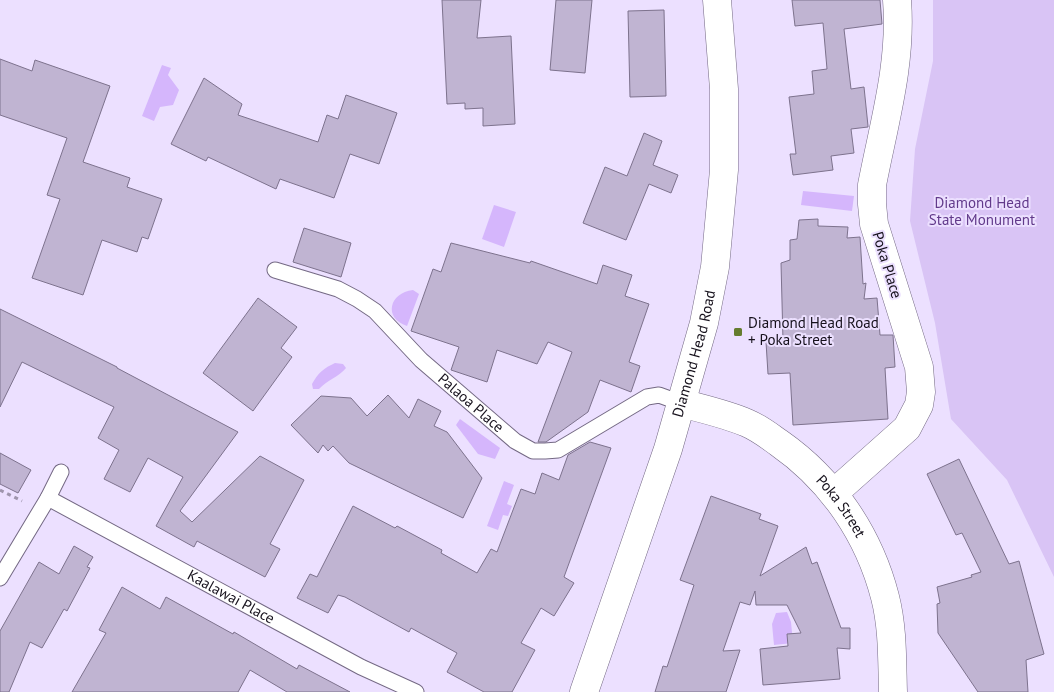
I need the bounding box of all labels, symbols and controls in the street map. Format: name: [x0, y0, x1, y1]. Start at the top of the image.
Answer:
park label: Diamond Head State Monument: [929, 193, 1035, 229]
street label: Poka Place: [868, 229, 907, 301]
street label: Diamond Head Road: [668, 288, 719, 419]
place label: Diamond Head Road + Poka Street: [748, 313, 879, 349]
marker: Diamond Head Road + Poka Street: [732, 326, 744, 338]
street label: Palaoa Place: [434, 369, 508, 436]
street label: Poka Street: [812, 471, 870, 541]
street label: Kaalawai Place: [184, 565, 278, 628]

